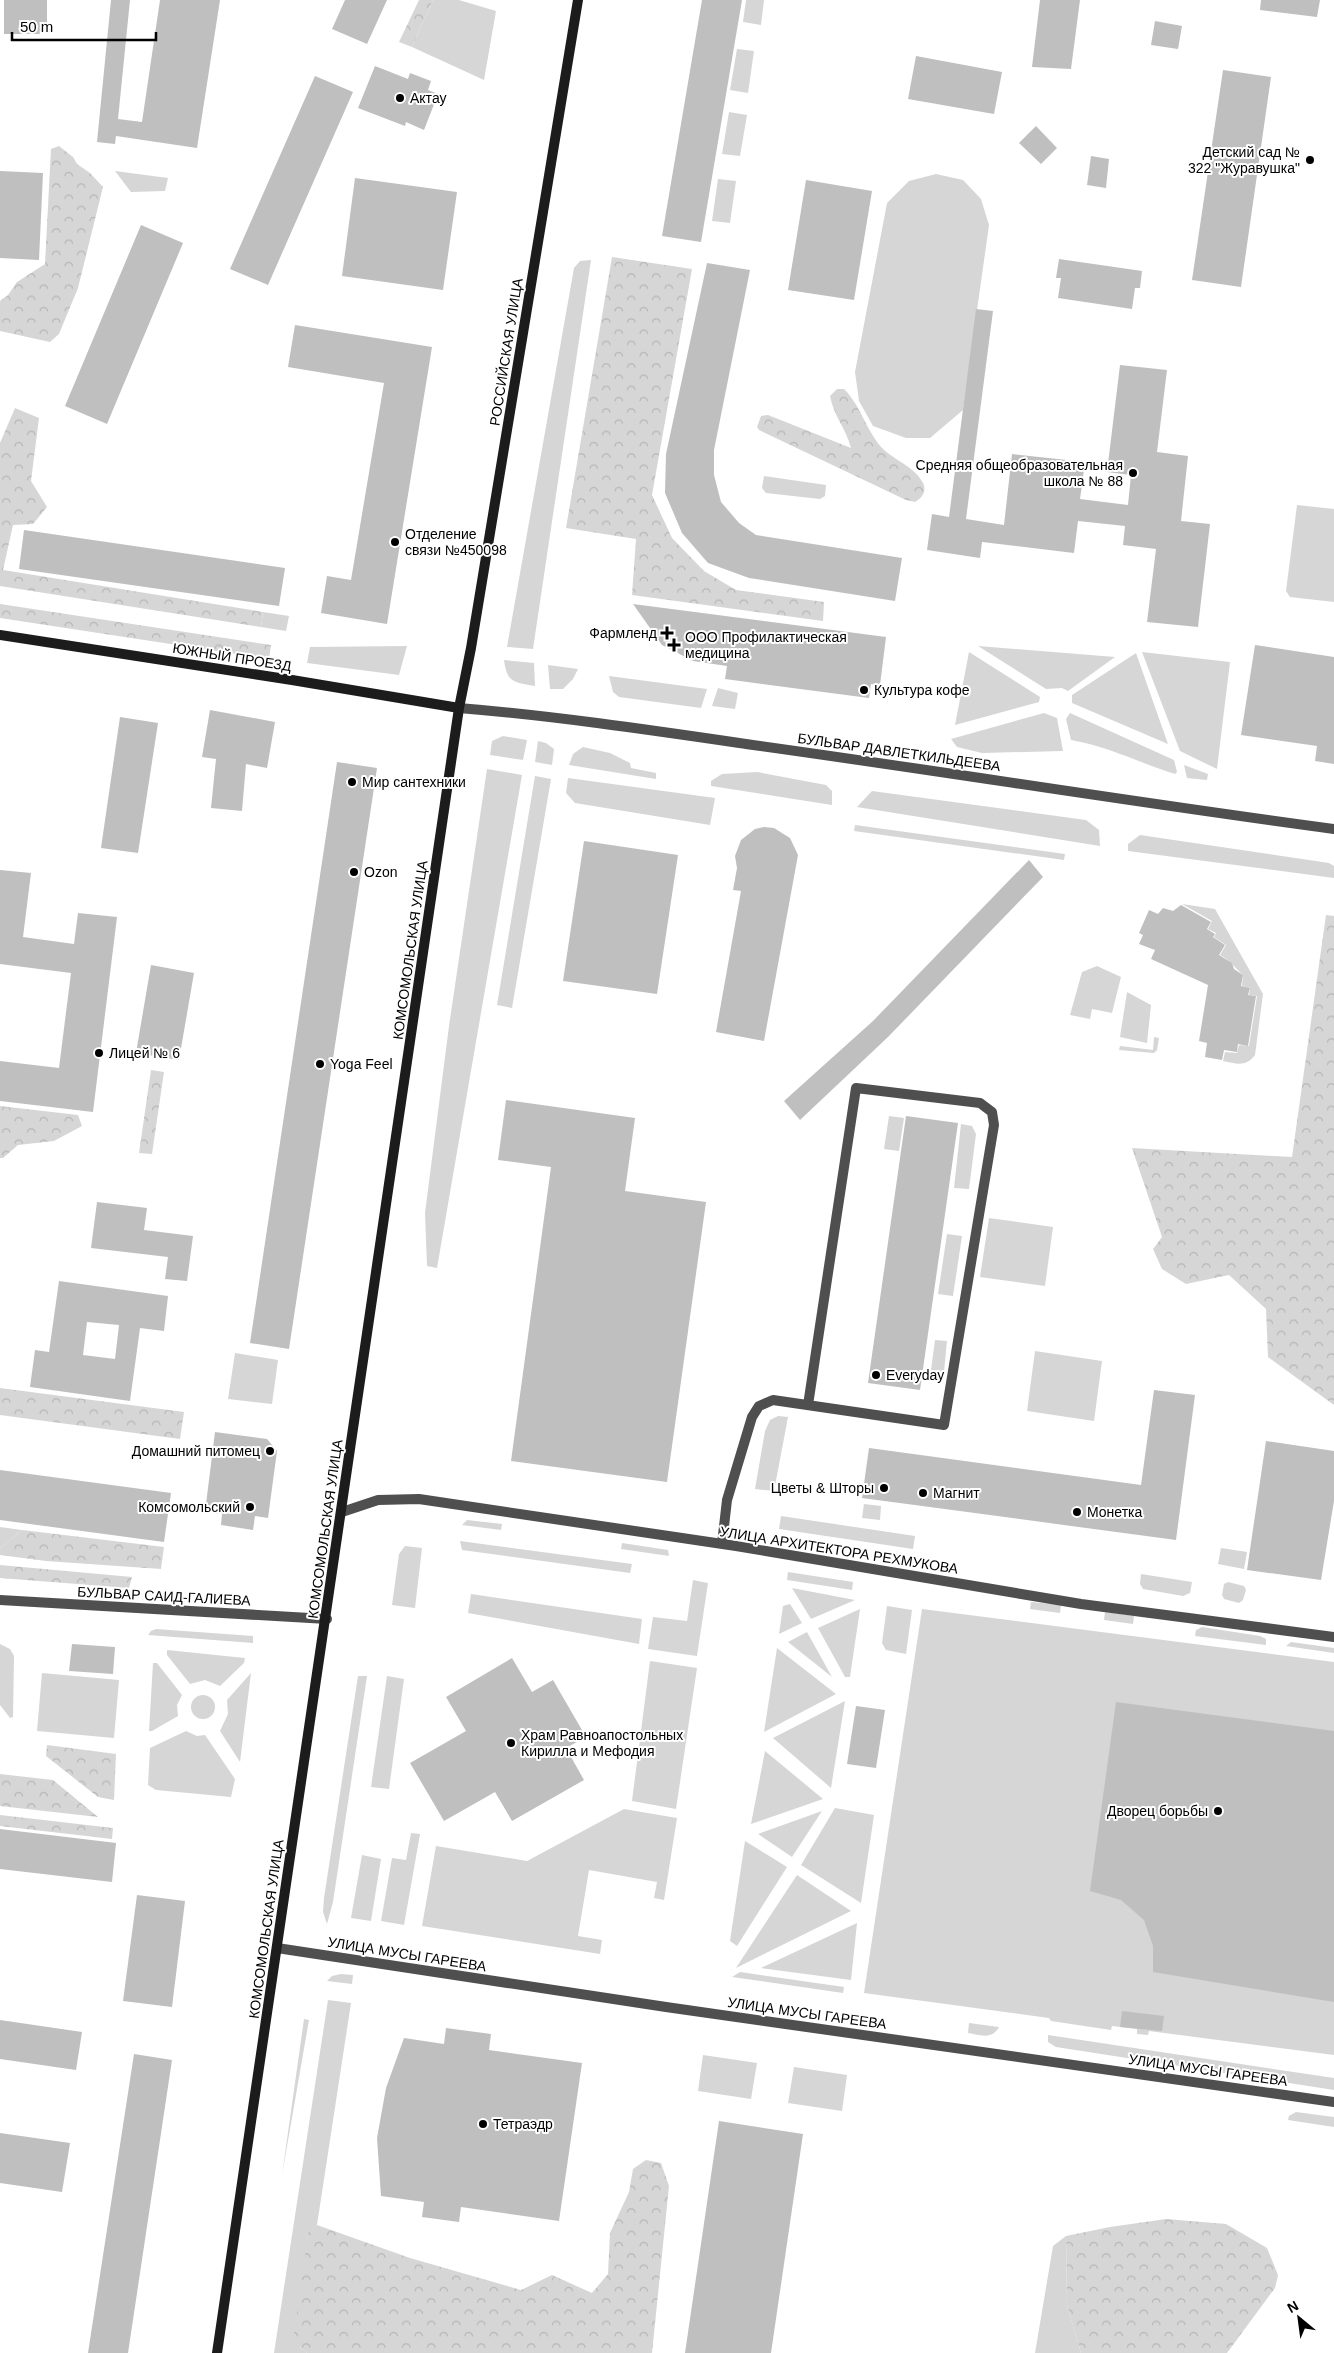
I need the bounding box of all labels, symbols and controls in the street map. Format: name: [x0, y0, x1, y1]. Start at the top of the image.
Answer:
scale bar: [12, 10, 156, 42]
text: 50 m: [20, 18, 53, 35]
place label: Актау: [410, 90, 447, 106]
marker: Актау: [394, 92, 406, 104]
place label: Детский сад № 322 "Журавушка": [1188, 144, 1300, 176]
marker: Детский сад № 322 "Журавушка": [1304, 154, 1316, 166]
street label: РОССИЙСКАЯ УЛИЦА: [485, 276, 526, 427]
place label: Средняя общеобразовательная школа № 88: [916, 457, 1123, 489]
marker: Средняя общеобразовательная школа № 88: [1127, 467, 1139, 479]
place label: Отделение связи №450098: [405, 526, 507, 558]
marker: Отделение связи №450098: [389, 536, 401, 548]
place label: Фармленд: [589, 625, 657, 641]
marker: Фармленд: [661, 627, 673, 639]
place label: ООО Профилактическая медицина: [685, 629, 847, 661]
marker: ООО Профилактическая медицина: [667, 638, 681, 652]
street label: ЮЖНЫЙ ПРОЕЗД: [171, 639, 293, 674]
place label: Культура кофе: [874, 682, 970, 698]
marker: Культура кофе: [858, 684, 870, 696]
street label: БУЛЬВАР ДАВЛЕТКИЛЬДЕЕВА: [796, 730, 1002, 774]
place label: Мир сантехники: [362, 774, 466, 790]
marker: Мир сантехники: [346, 776, 358, 788]
street label: КОМСОМОЛЬСКАЯ УЛИЦА: [390, 859, 431, 1041]
place label: Ozon: [364, 864, 397, 880]
marker: Ozon: [348, 866, 360, 878]
place label: Лицей № 6: [109, 1045, 180, 1061]
marker: Лицей № 6: [93, 1047, 105, 1059]
place label: Yoga Feel: [330, 1056, 393, 1072]
marker: Yoga Feel: [314, 1058, 326, 1070]
place label: Everyday: [886, 1367, 944, 1383]
marker: Everyday: [870, 1369, 882, 1381]
street label: КОМСОМОЛЬСКАЯ УЛИЦА: [305, 1438, 346, 1620]
place label: Домашний питомец: [132, 1443, 260, 1459]
marker: Домашний питомец: [264, 1445, 276, 1457]
place label: Цветы & Шторы: [771, 1480, 874, 1496]
marker: Цветы & Шторы: [878, 1482, 890, 1494]
place label: Магнит: [933, 1485, 980, 1501]
marker: Магнит: [917, 1487, 929, 1499]
place label: Комсомольский: [138, 1499, 240, 1515]
marker: Комсомольский: [244, 1501, 256, 1513]
place label: Монетка: [1087, 1504, 1143, 1520]
marker: Монетка: [1071, 1506, 1083, 1518]
street label: УЛИЦА АРХИТЕКТОРА РЕХМУКОВА: [719, 1523, 960, 1577]
street label: БУЛЬВАР САИД-ГАЛИЕВА: [77, 1583, 252, 1609]
place label: Храм Равноапостольных Кирилла и Мефодия: [521, 1727, 683, 1759]
marker: Храм Равноапостольных Кирилла и Мефодия: [505, 1737, 517, 1749]
place label: Дворец борьбы: [1107, 1803, 1208, 1819]
marker: Дворец борьбы: [1212, 1805, 1224, 1817]
street label: КОМСОМОЛЬСКАЯ УЛИЦА: [246, 1838, 287, 2020]
street label: УЛИЦА МУСЫ ГАРЕЕВА: [327, 1934, 488, 1975]
street label: УЛИЦА МУСЫ ГАРЕЕВА: [726, 1994, 888, 2032]
street label: УЛИЦА МУСЫ ГАРЕЕВА: [1127, 2051, 1289, 2089]
place label: Тетраэдр: [493, 2116, 553, 2132]
marker: Тетраэдр: [477, 2118, 489, 2130]
north arrow: [1274, 2293, 1324, 2343]
text: N: [1284, 2297, 1301, 2316]

